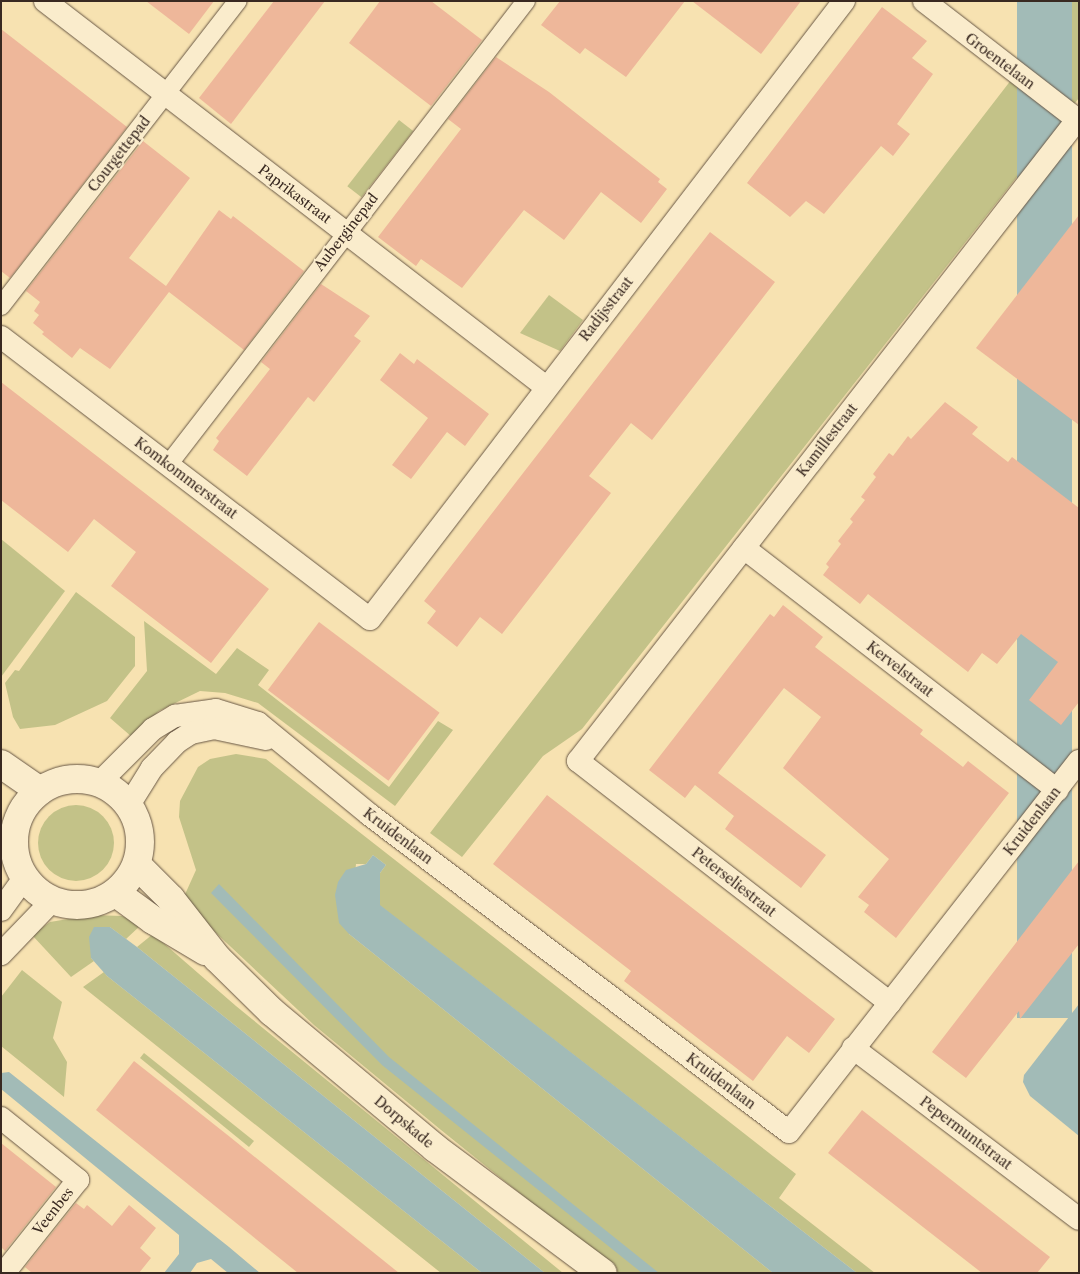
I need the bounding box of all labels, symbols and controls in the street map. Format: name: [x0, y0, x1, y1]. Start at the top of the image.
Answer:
street label: Groentelaan: [962, 29, 1038, 93]
street label: Courgettepad: [84, 113, 154, 195]
street label: Paprikastraat: [255, 161, 335, 227]
street label: Auberginepad: [311, 190, 381, 274]
street label: Radijsstraat: [576, 273, 636, 345]
street label: Kamillestraat: [793, 400, 861, 480]
street label: Komkommerstraat: [131, 434, 241, 522]
street label: Kervelstraat: [863, 638, 937, 700]
street label: Kruidenlaan: [1000, 783, 1064, 859]
street label: Kruidenlaan: [360, 804, 436, 868]
street label: Peterseliestraat: [689, 844, 779, 920]
street label: Kruidenlaan: [683, 1049, 759, 1113]
street label: Dorpskade: [371, 1092, 437, 1152]
street label: Pepermuntstraat: [917, 1093, 1015, 1173]
street label: Veenbes: [29, 1184, 77, 1238]

